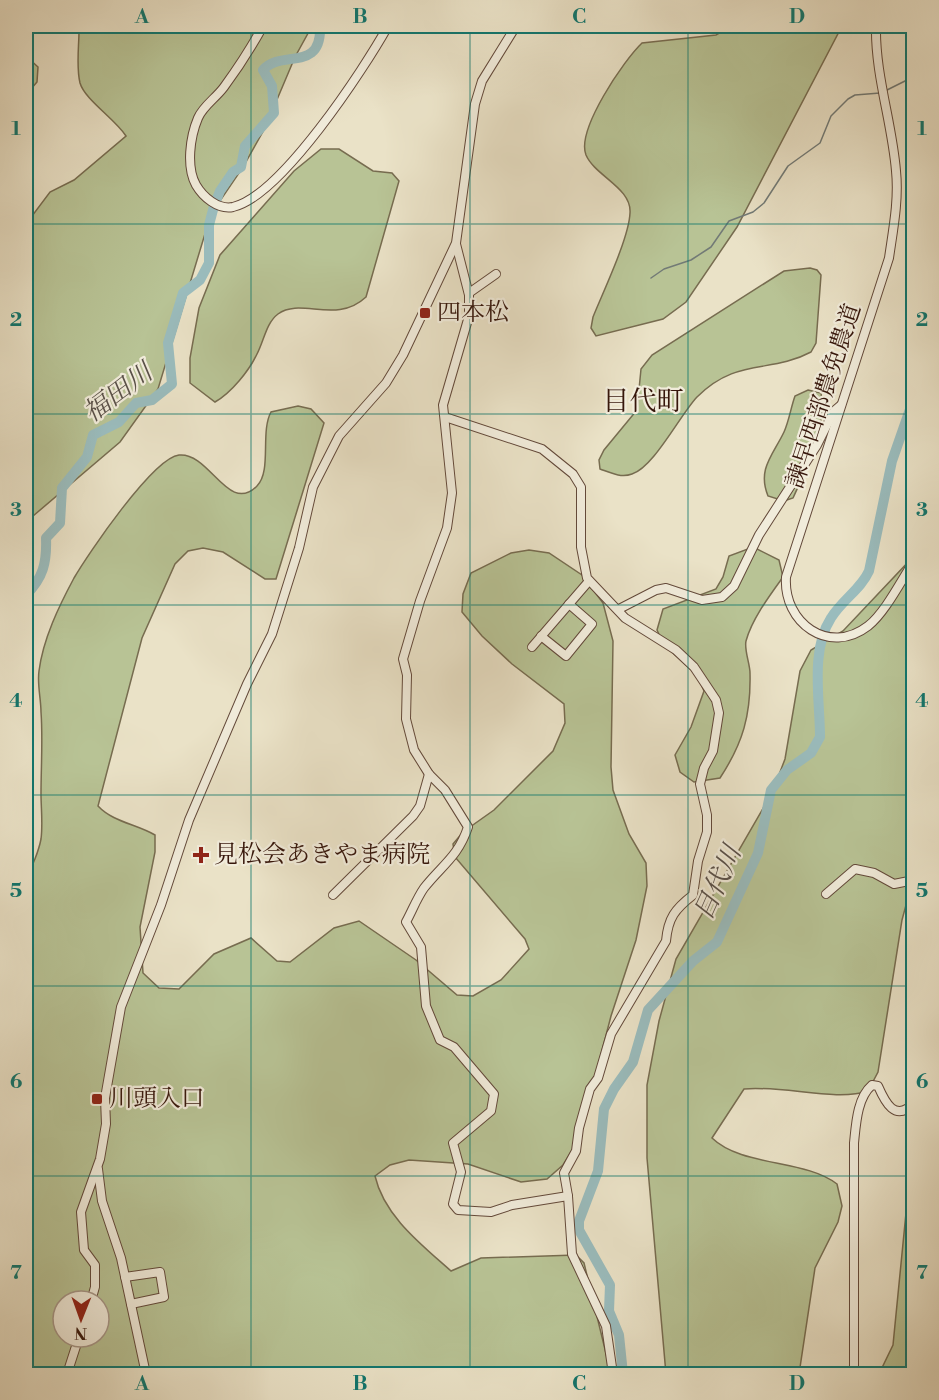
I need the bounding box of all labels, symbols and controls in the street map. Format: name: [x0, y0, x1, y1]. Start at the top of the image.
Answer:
text: A: [134, 5, 150, 30]
text: B: [352, 5, 368, 30]
text: C: [572, 5, 586, 30]
text: D: [789, 5, 805, 30]
text: 1: [11, 117, 21, 142]
text: 1: [917, 117, 927, 142]
place label: 四本松: [437, 298, 509, 328]
street label: 諫早西部農免農道: [780, 300, 868, 492]
marker: 四本松: [418, 306, 432, 320]
text: 2: [10, 308, 22, 333]
text: 2: [916, 308, 928, 333]
water label: 福田川: [77, 355, 161, 429]
district label: 目代町: [603, 385, 684, 419]
text: 3: [10, 498, 22, 523]
text: 3: [916, 498, 928, 523]
text: 4: [9, 689, 23, 714]
text: 4: [915, 689, 929, 714]
water label: 目代川: [688, 838, 750, 925]
place label: 見松会あきやま病院: [214, 840, 430, 870]
marker: 見松会あきやま病院: [192, 846, 210, 864]
text: 5: [10, 879, 22, 904]
text: 5: [916, 879, 928, 904]
text: 6: [10, 1070, 23, 1095]
text: 6: [916, 1070, 929, 1095]
place label: 川頭入口: [109, 1084, 205, 1114]
marker: 川頭入口: [90, 1092, 104, 1106]
text: 7: [10, 1261, 22, 1286]
text: 7: [916, 1261, 928, 1286]
north arrow: [51, 1289, 111, 1349]
text: N: [74, 1323, 87, 1343]
text: A: [134, 1372, 150, 1397]
text: B: [352, 1372, 368, 1397]
text: C: [572, 1372, 586, 1397]
text: D: [789, 1372, 805, 1397]

